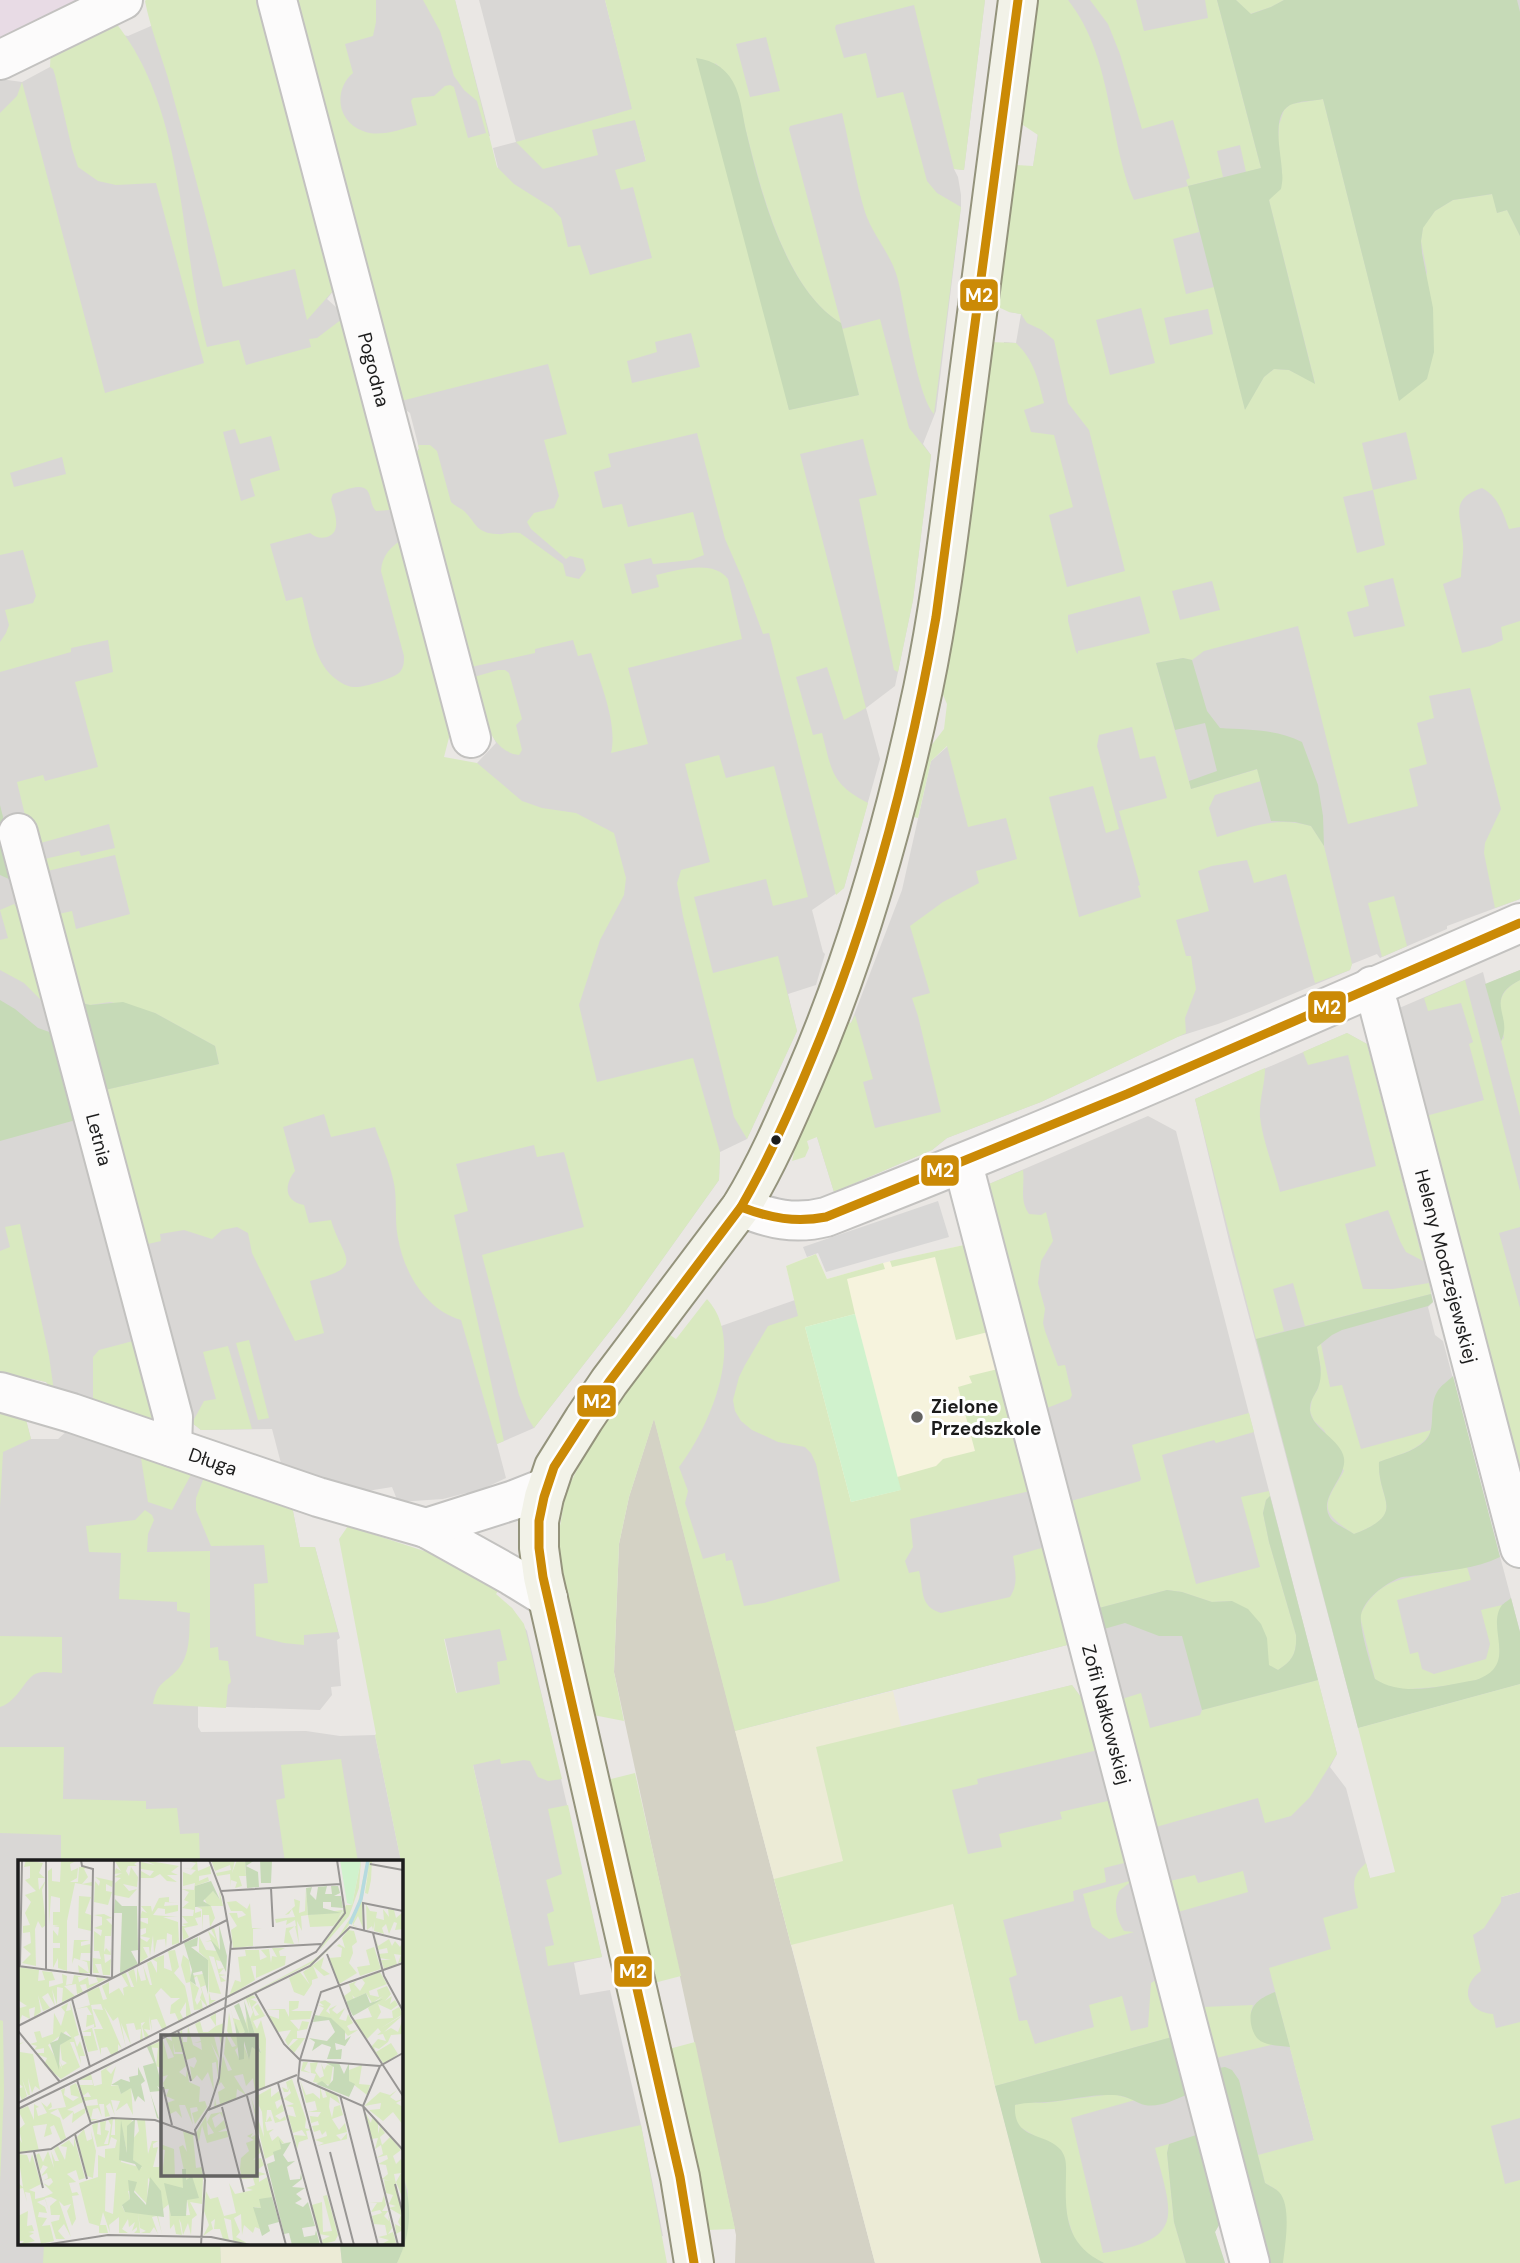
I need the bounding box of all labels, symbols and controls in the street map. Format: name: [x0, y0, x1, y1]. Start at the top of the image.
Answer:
line badge: M2: [959, 278, 999, 312]
text: M2: [965, 283, 993, 308]
street label: Pogodna: [352, 329, 396, 409]
line badge: M2: [1307, 990, 1347, 1024]
text: M2: [1313, 995, 1341, 1020]
street label: Letnia: [80, 1110, 118, 1168]
unlabelled marker: [769, 1133, 783, 1147]
line badge: M2: [920, 1154, 960, 1187]
text: M2: [926, 1158, 954, 1183]
street label: Heleny Modrzejewskiej: [1409, 1167, 1484, 1366]
line badge: M2: [576, 1384, 617, 1418]
text: M2: [583, 1389, 611, 1414]
place label: Zielone Przedszkole: [931, 1394, 1041, 1441]
marker: Zielone Przedszkole: [909, 1409, 925, 1425]
street label: Długa: [185, 1441, 241, 1481]
street label: Zofii Nałkowskiej: [1077, 1642, 1137, 1787]
inset map: [18, 1860, 402, 2246]
line badge: M2: [613, 1955, 653, 1988]
text: M2: [619, 1959, 647, 1984]

